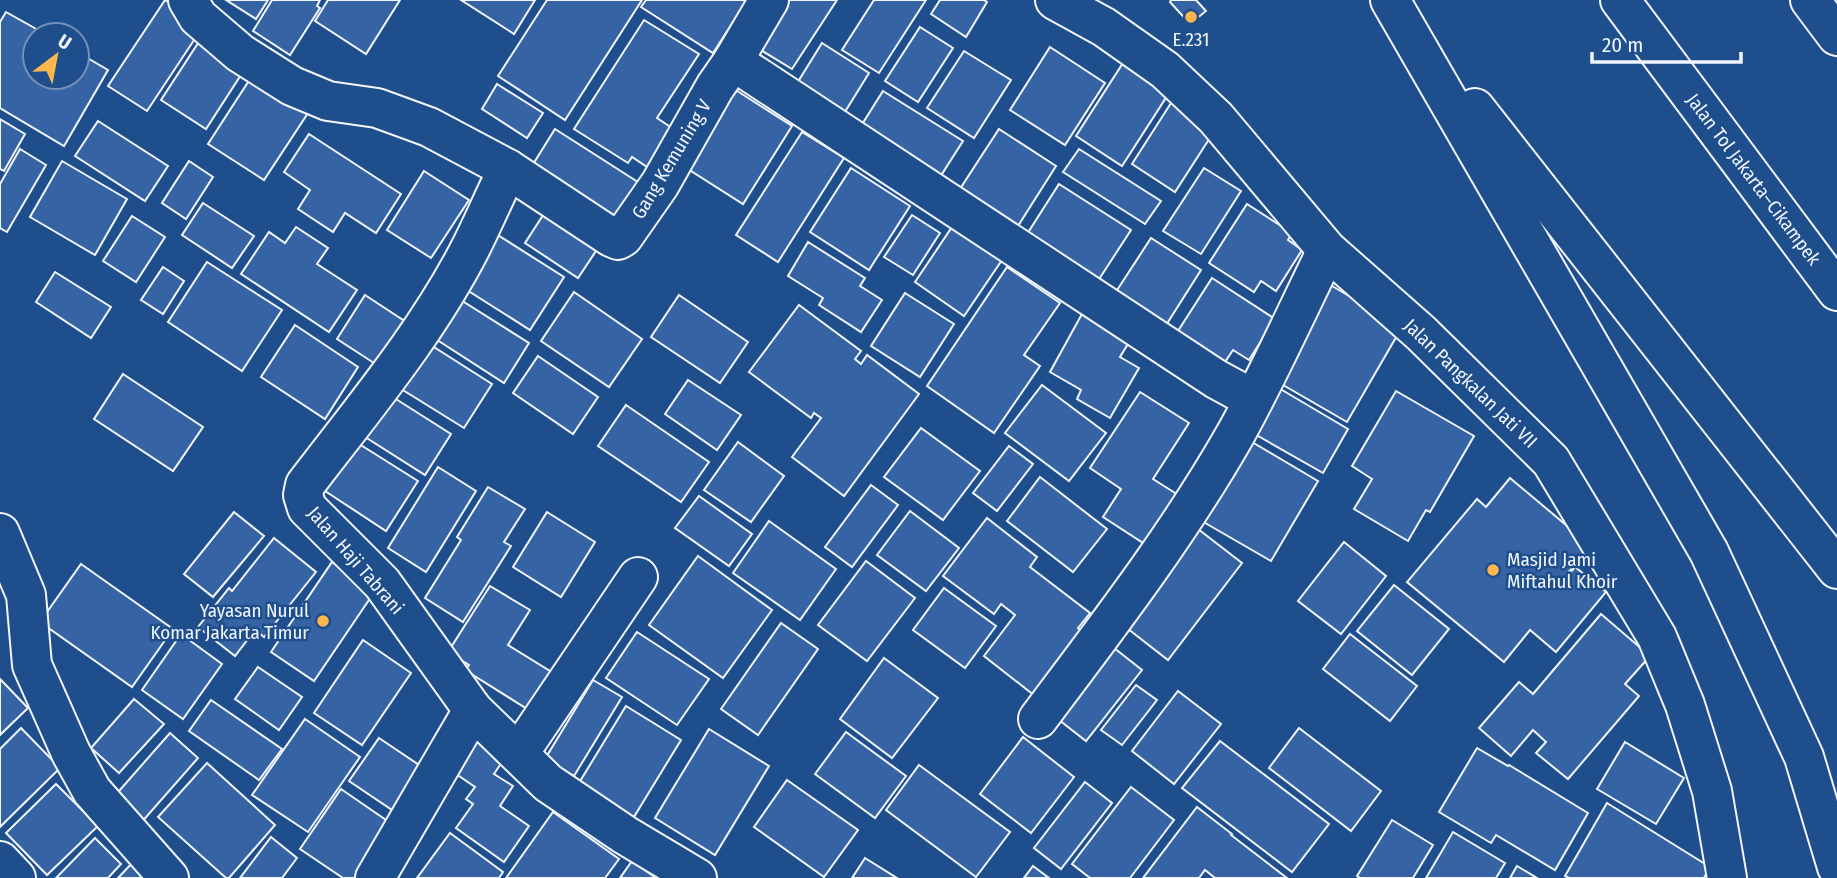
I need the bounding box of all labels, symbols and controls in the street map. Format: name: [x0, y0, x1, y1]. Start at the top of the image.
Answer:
marker: E.231: [1183, 9, 1199, 25]
north arrow: [21, 21, 91, 91]
scale bar: [1592, 21, 1741, 65]
place label: E.231: [1173, 28, 1209, 51]
text: U: [54, 29, 76, 55]
text: 20 m: [1602, 32, 1643, 58]
street label: Jalan Tol Jakarta–Cikampek: [1682, 89, 1826, 270]
street label: Gang Kemuning V: [627, 95, 716, 223]
street label: Jalan Pangkalan Jati VII: [1399, 314, 1542, 453]
street label: Jalan Haji Tabrani: [303, 502, 409, 619]
place label: Masjid Jami Miftahul Khoir: [1507, 548, 1618, 593]
marker: Masjid Jami Miftahul Khoir: [1485, 562, 1501, 578]
place label: Yayasan Nurul Komar Jakarta Timur: [151, 599, 309, 644]
marker: Yayasan Nurul Komar Jakarta Timur: [315, 613, 331, 629]

